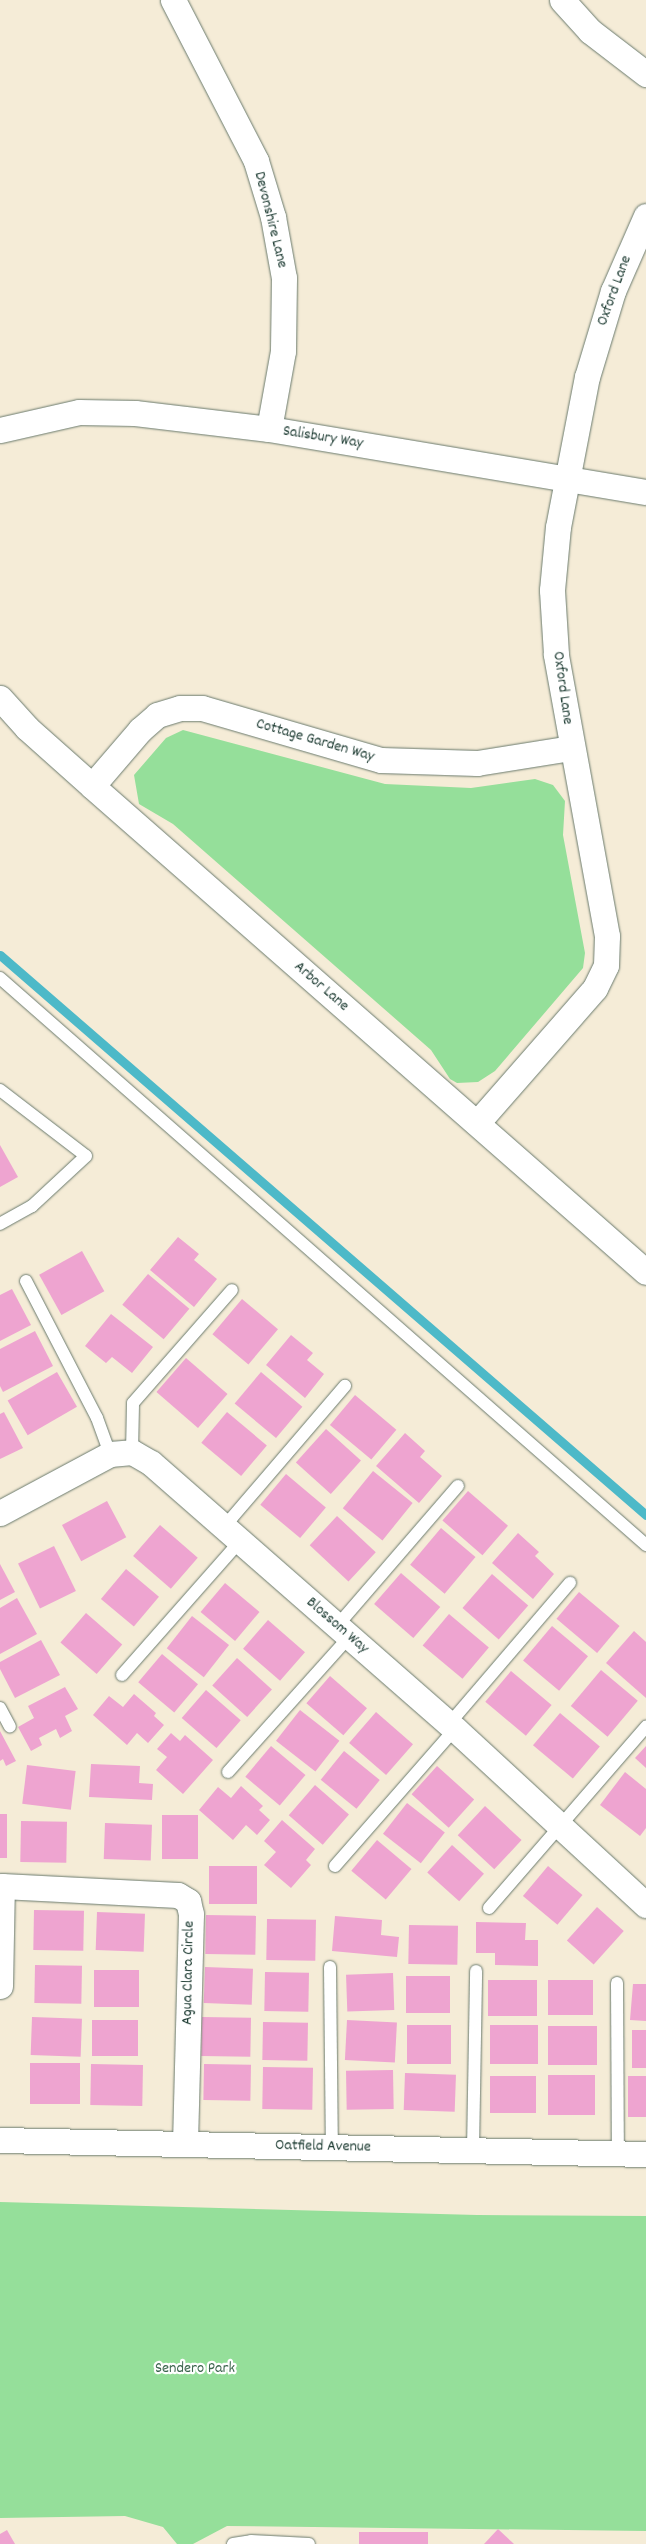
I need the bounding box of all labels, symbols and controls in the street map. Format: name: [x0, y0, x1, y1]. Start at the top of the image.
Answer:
street label: Devonshire Lane: [249, 170, 291, 270]
street label: Oxford Lane: [593, 253, 637, 329]
street label: Salisbury Way: [281, 422, 365, 454]
street label: Oxford Lane: [547, 650, 577, 726]
street label: Cottage Garden Way: [254, 715, 376, 767]
street label: Arbor Lane: [289, 958, 353, 1016]
street label: Blossom Way: [302, 1594, 372, 1658]
street label: Agua Clara Circle: [178, 1921, 200, 2025]
street label: Oatfield Avenue: [275, 2137, 371, 2157]
park label: Sendero Park: [155, 2359, 235, 2379]

